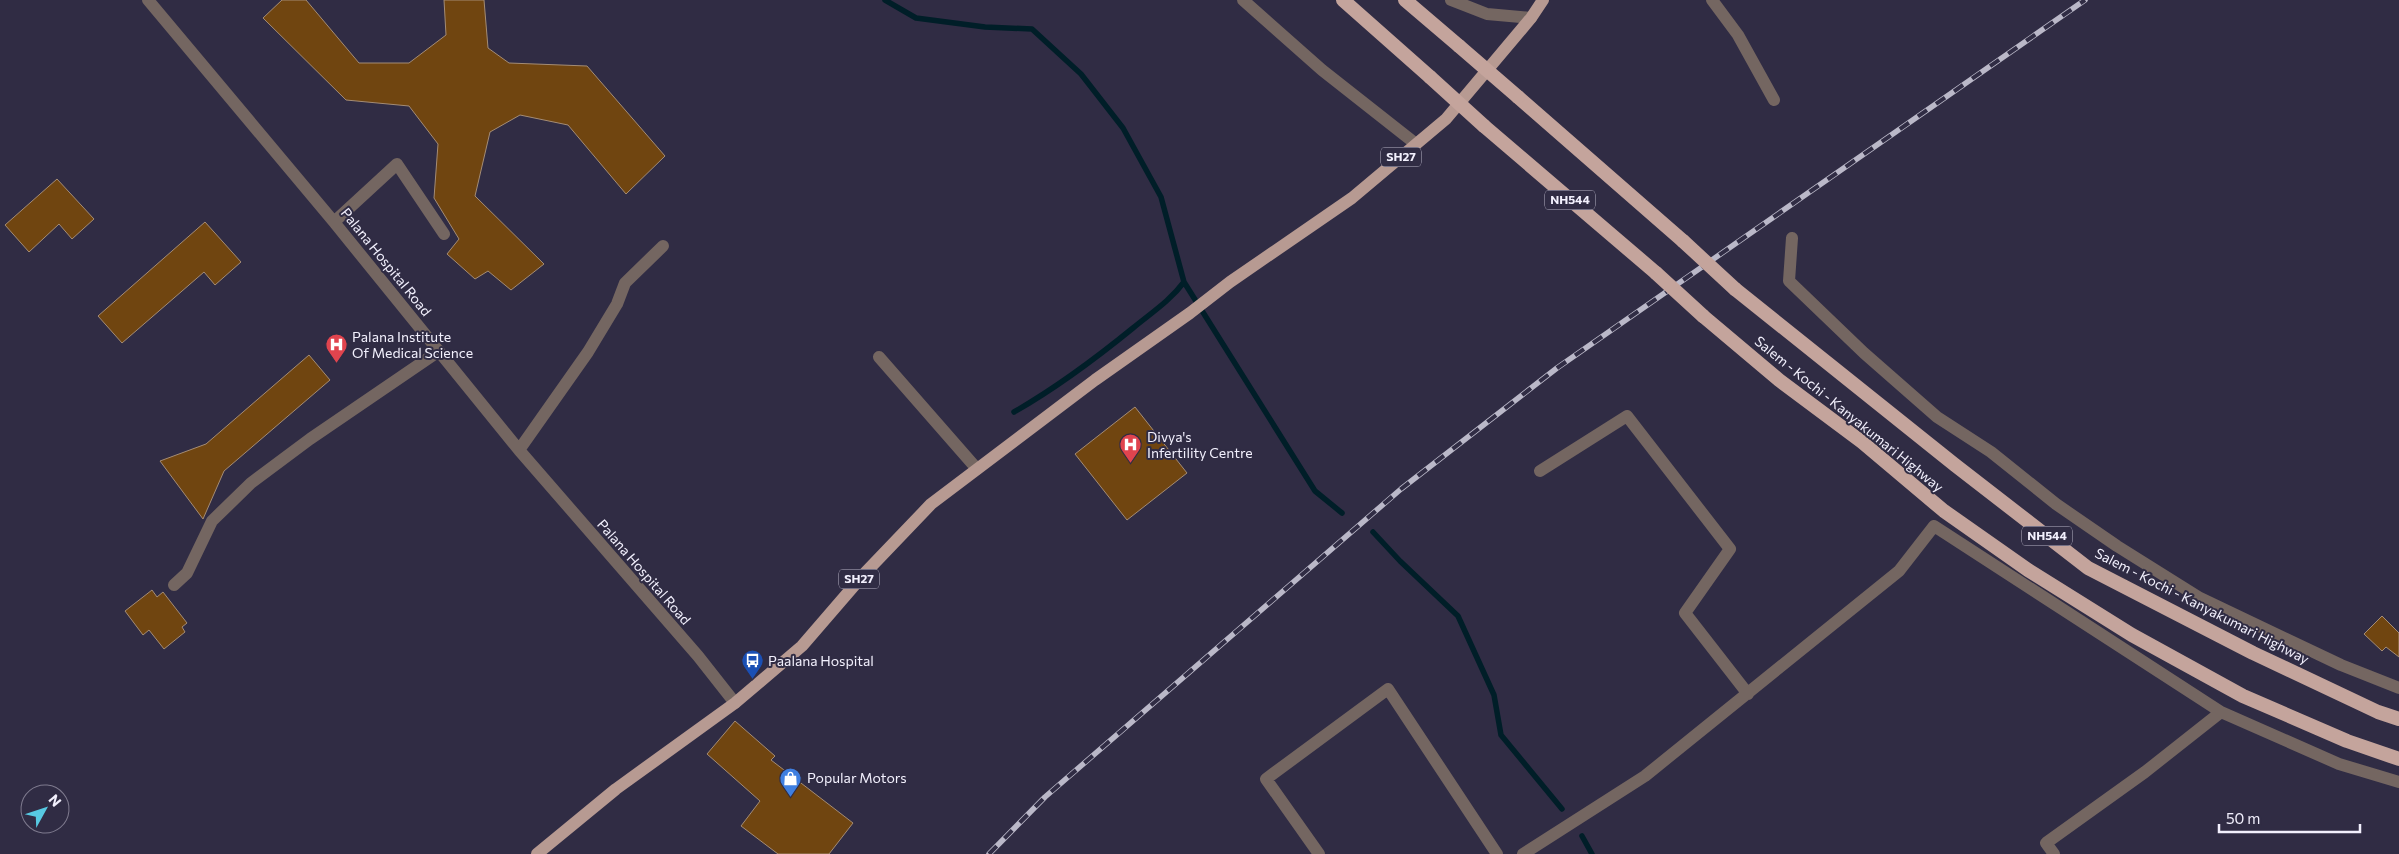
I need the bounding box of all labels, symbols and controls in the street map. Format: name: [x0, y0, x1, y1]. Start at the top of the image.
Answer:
road number: SH27: [1381, 148, 1421, 166]
road number: NH544: [1545, 190, 1595, 210]
street label: Palana Hospital Road: [338, 204, 435, 319]
place label: Palana Institute Of Medical Science: [352, 328, 473, 361]
street label: Salem - Kochi - Kanyakumari Highway: [1752, 332, 1947, 495]
hospital icon: Palana Institute Of Medical Science: [324, 333, 348, 364]
place label: Divya's Infertility Centre: [1147, 428, 1253, 461]
hospital icon: Divya's Infertility Centre: [1119, 433, 1143, 464]
street label: Palana Hospital Road: [594, 516, 695, 628]
road number: NH544: [2022, 526, 2072, 546]
street label: Salem - Kochi - Kanyakumari Highway: [2092, 544, 2312, 667]
road number: SH27: [839, 570, 879, 588]
bus stop icon: Paalana Hospital: [740, 649, 764, 680]
place label: Paalana Hospital: [768, 652, 874, 669]
shop icon: Popular Motors: [779, 766, 803, 797]
place label: Popular Motors: [807, 769, 907, 786]
north arrow: [20, 784, 70, 834]
text: N: [45, 791, 65, 810]
scale bar: [2219, 802, 2360, 834]
text: 50 m: [2226, 809, 2260, 827]

